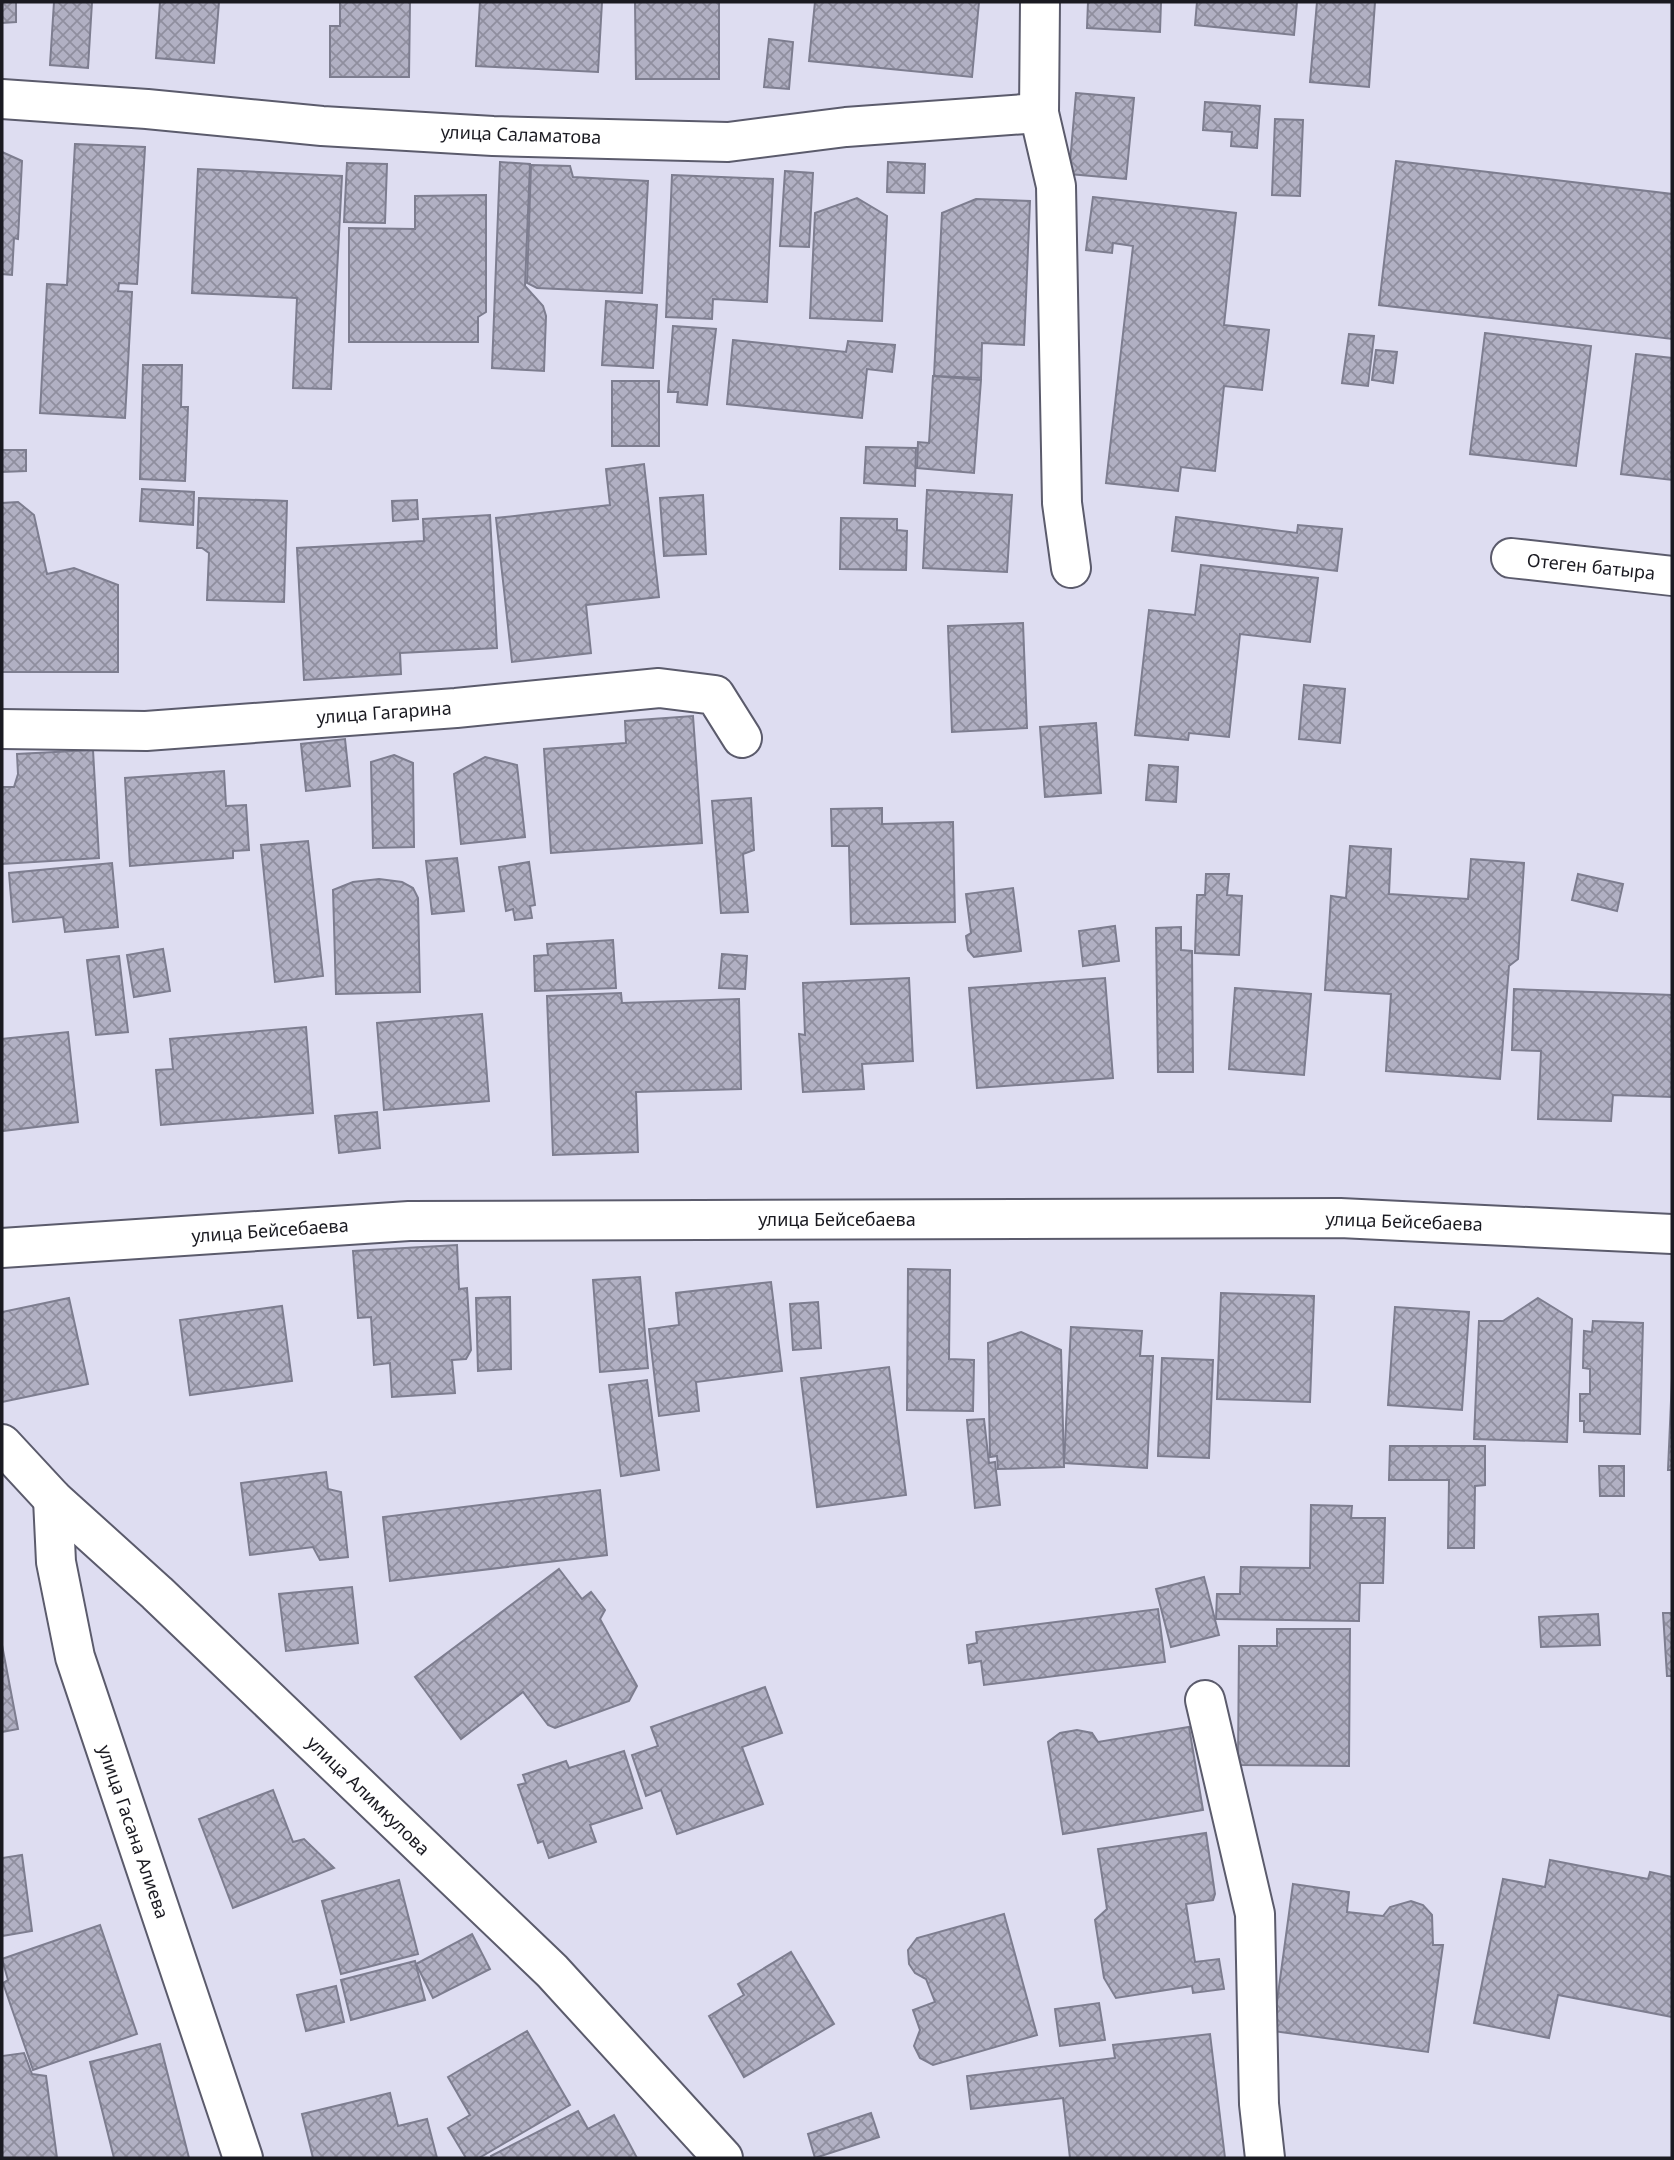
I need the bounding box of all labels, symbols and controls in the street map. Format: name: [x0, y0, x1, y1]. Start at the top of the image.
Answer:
street label: улица Саламатова: [440, 119, 602, 149]
street label: Отеген батыра: [1526, 547, 1656, 585]
street label: улица Гагарина: [316, 695, 452, 729]
street label: улица Бейсебаева: [1325, 1206, 1483, 1236]
street label: улица Бейсебаева: [758, 1207, 916, 1231]
street label: улица Бейсебаева: [191, 1213, 349, 1247]
street label: улица Алимкулова: [302, 1730, 435, 1860]
street label: улица Гасана Алиева: [93, 1742, 175, 1922]

